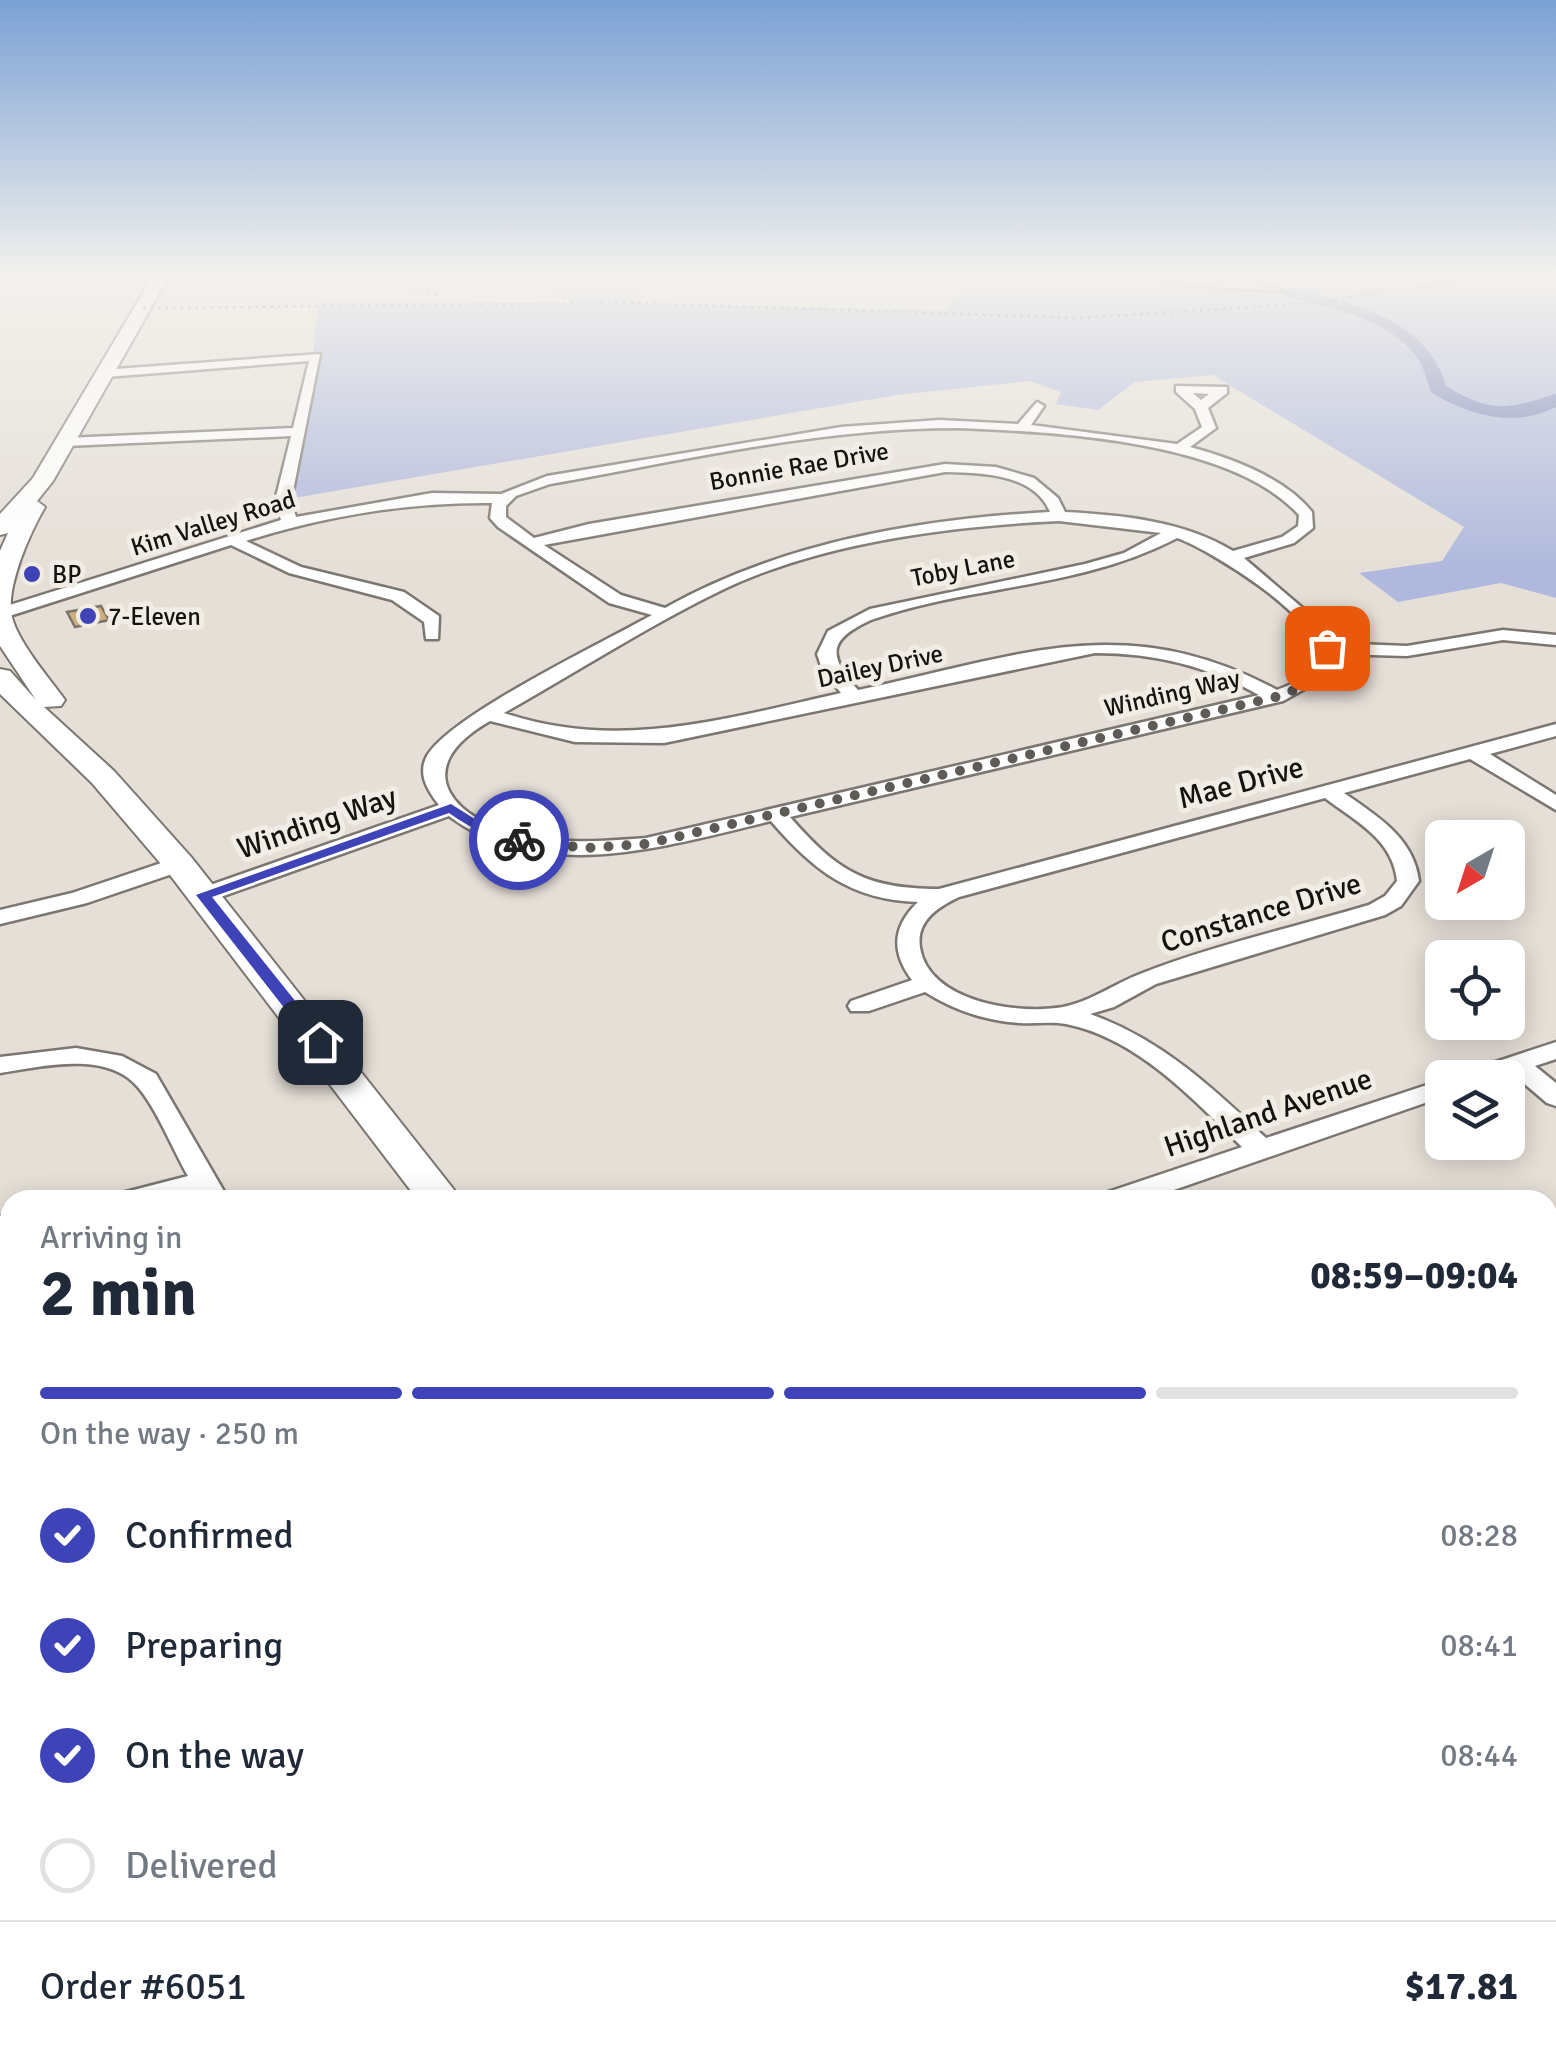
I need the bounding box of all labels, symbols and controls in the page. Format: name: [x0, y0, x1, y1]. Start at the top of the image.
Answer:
street label: Bonnie Rae Drive: [707, 435, 891, 497]
street label: Kim Valley Road: [127, 483, 299, 563]
street label: Toby Lane: [908, 543, 1018, 593]
place label: BP: [52, 559, 81, 590]
marker: BP: [21, 563, 43, 585]
place label: 7-Eleven: [108, 601, 201, 632]
marker: 7-Eleven: [77, 605, 99, 627]
pin: [1285, 606, 1370, 691]
icon: bag: [1300, 621, 1355, 676]
street label: Dailey Drive: [814, 638, 946, 694]
street label: Winding Way: [1101, 662, 1243, 724]
street label: Mae Drive: [1174, 749, 1308, 817]
street label: Winding Way: [232, 778, 402, 868]
courier: [469, 790, 569, 890]
icon: bike: [492, 813, 547, 868]
north arrow: [1425, 820, 1525, 920]
map controls: [1425, 820, 1525, 1160]
street label: Constance Drive: [1156, 865, 1366, 961]
button: locate: [1425, 940, 1525, 1040]
pin: [278, 1000, 363, 1085]
icon: home: [293, 1015, 348, 1070]
street label: Highland Avenue: [1159, 1060, 1377, 1166]
button: layers: [1425, 1060, 1525, 1160]
text: Arriving in: [40, 1218, 182, 1257]
text: 08:59–09:04: [1310, 1252, 1518, 1299]
text: 2 min: [40, 1254, 197, 1334]
text: On the way · 250 m: [40, 1414, 299, 1453]
icon: check: [40, 1508, 95, 1563]
text: Confirmed: [125, 1512, 294, 1559]
text: 08:28: [1440, 1516, 1518, 1555]
icon: check: [40, 1618, 95, 1673]
text: Preparing: [125, 1622, 283, 1669]
text: 08:41: [1440, 1626, 1518, 1665]
icon: check: [40, 1728, 95, 1783]
text: On the way: [125, 1732, 304, 1779]
text: 08:44: [1440, 1736, 1518, 1775]
text: Delivered: [125, 1842, 278, 1889]
text: Order #6051: [40, 1963, 247, 2010]
text: $17.81: [1405, 1963, 1518, 2010]

